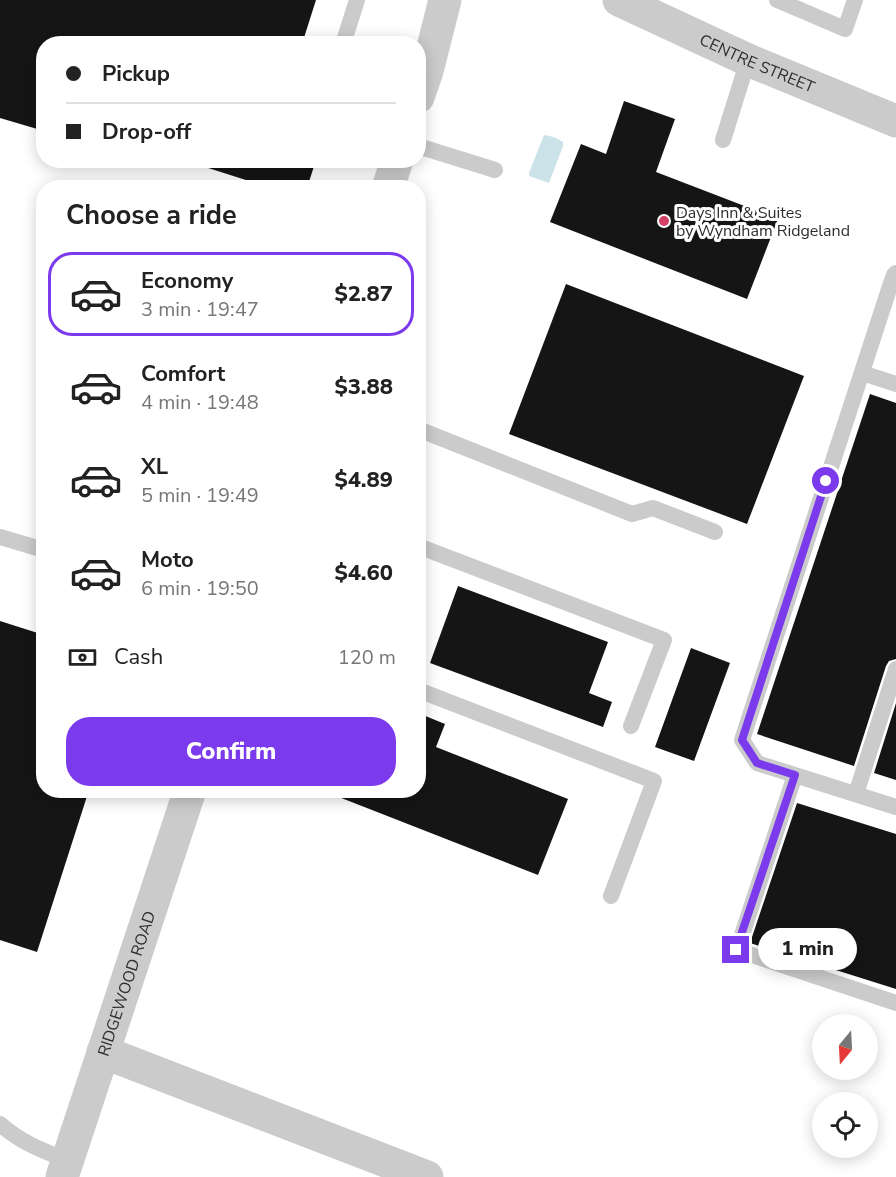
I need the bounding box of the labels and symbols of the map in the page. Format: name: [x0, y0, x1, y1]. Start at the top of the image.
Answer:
street label: CENTRE STREET: [696, 29, 818, 99]
place label: Days Inn & Suites by Wyndham Ridgeland: [676, 202, 850, 242]
marker: Days Inn & Suites by Wyndham Ridgeland: [657, 214, 671, 228]
route start: [812, 467, 839, 494]
street label: RIDGEWOOD ROAD: [93, 908, 161, 1059]
callout: 1 min: [757, 929, 856, 971]
route end: [722, 936, 749, 963]
north arrow: [812, 1014, 878, 1080]

